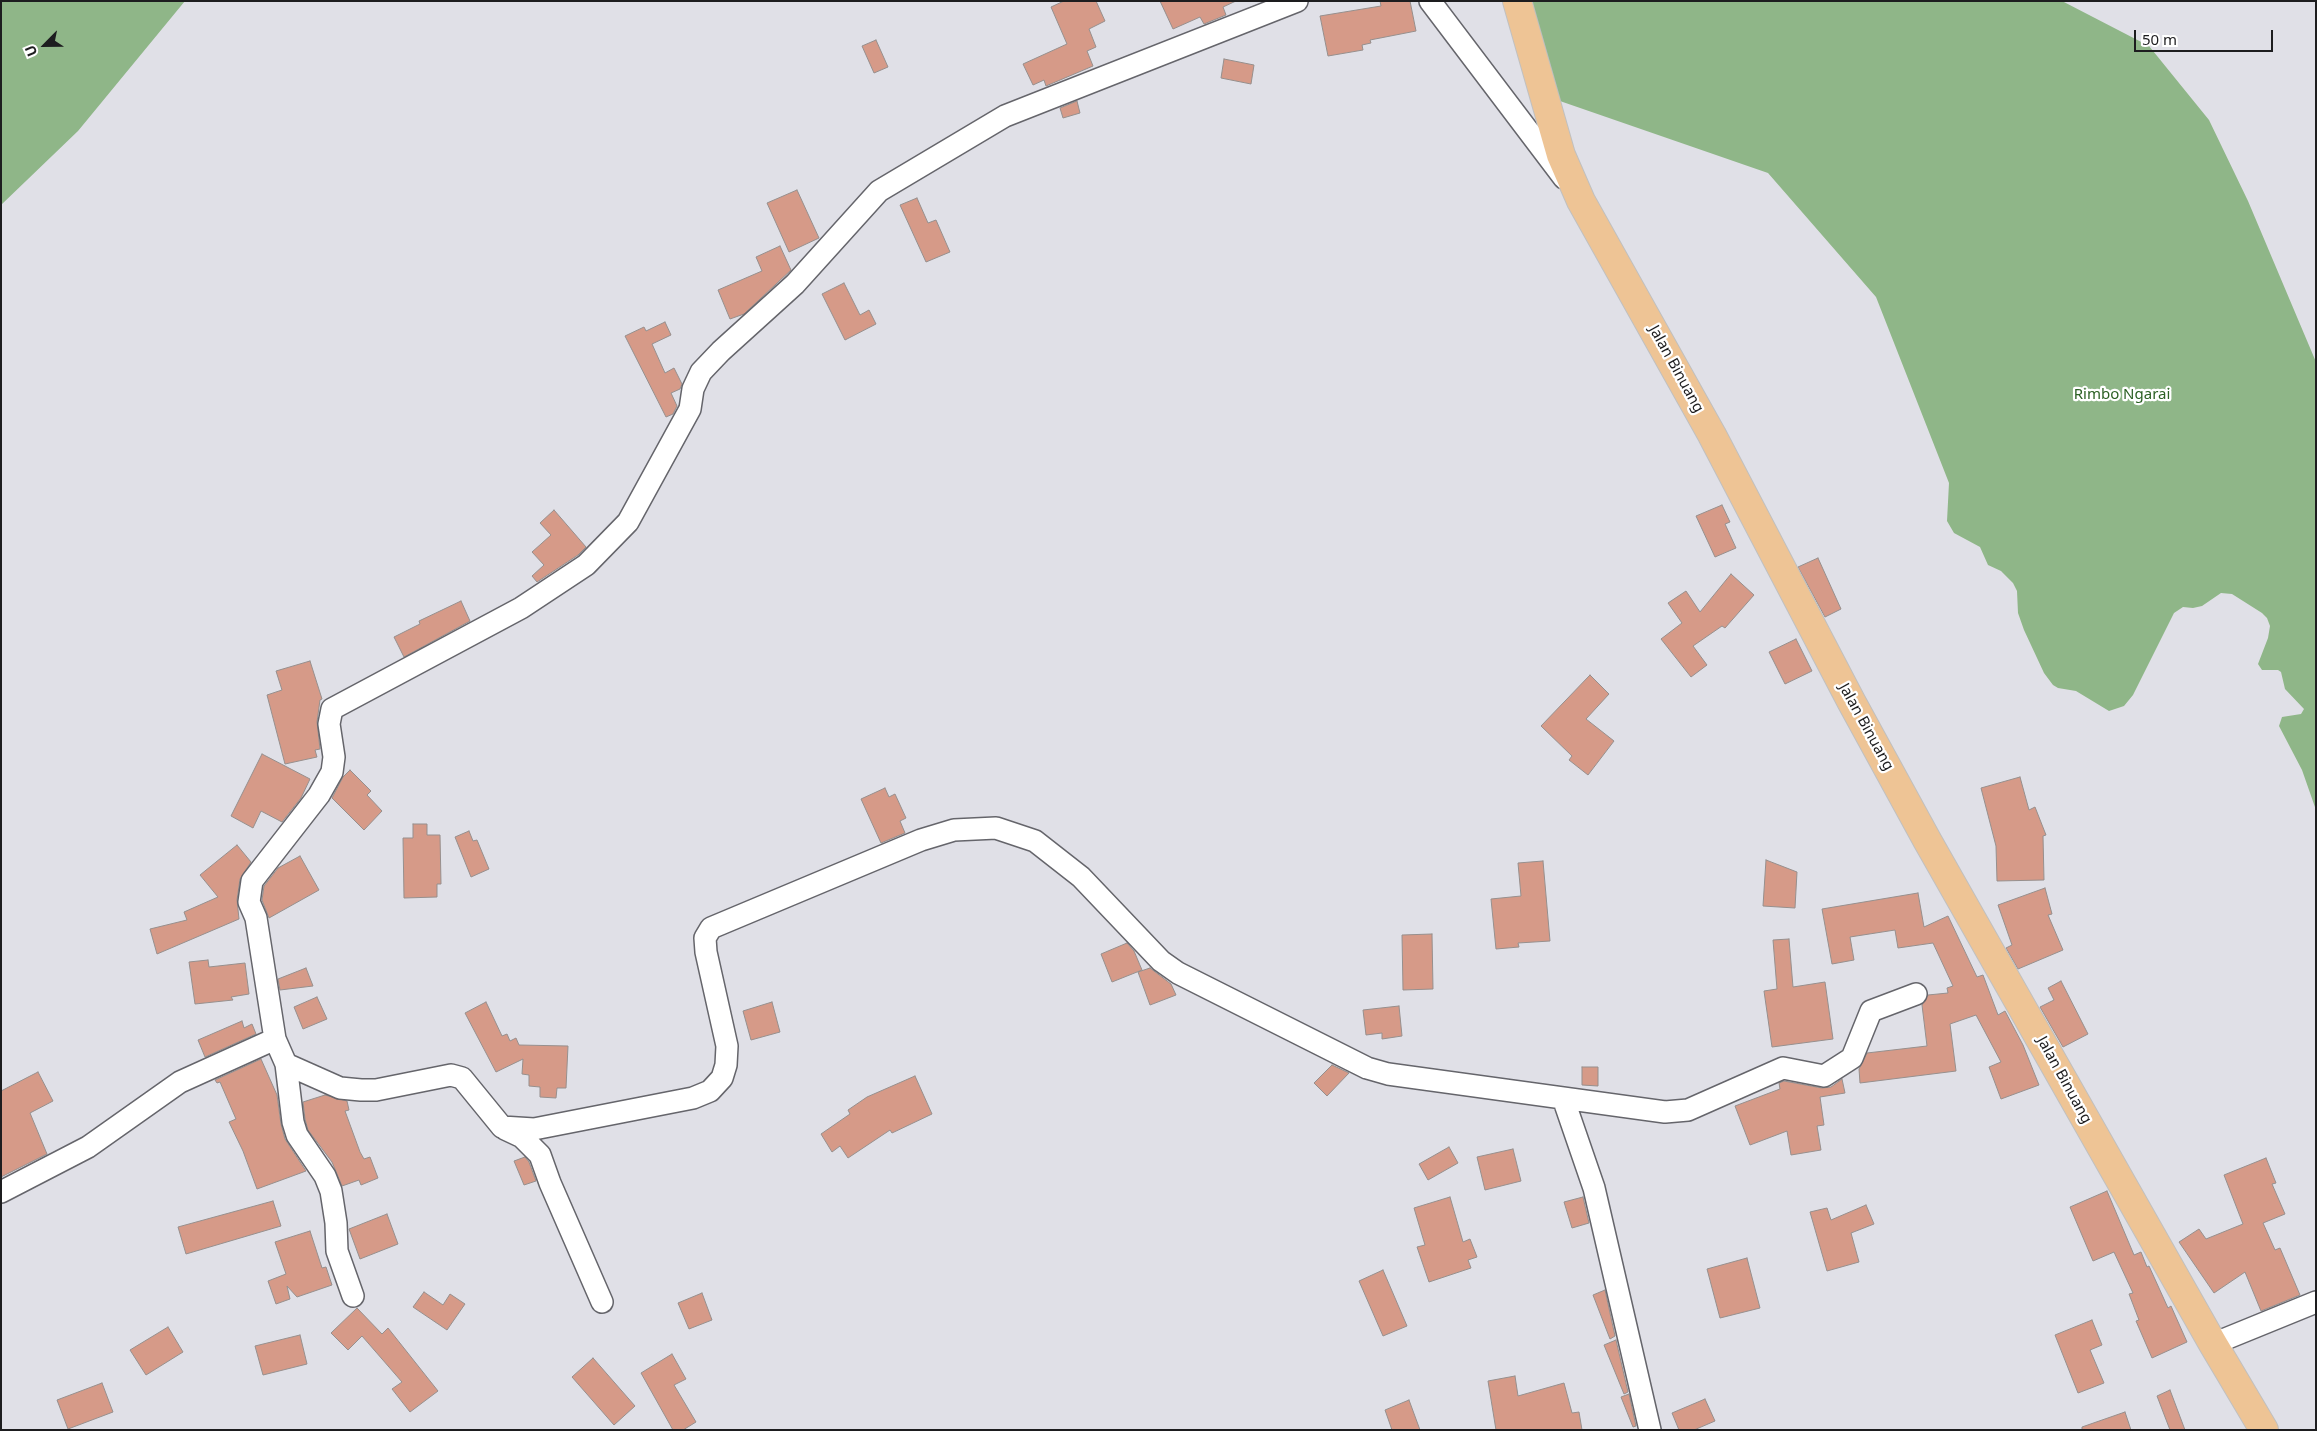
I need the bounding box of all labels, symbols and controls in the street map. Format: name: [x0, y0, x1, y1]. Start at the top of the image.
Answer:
north arrow: [20, 20, 70, 70]
scale bar: [2137, 20, 2276, 52]
text: 50 m: [2142, 29, 2177, 49]
text: U: [20, 42, 42, 60]
street label: Jalan Binuang: [1645, 322, 1707, 416]
park label: Rimbo Ngarai: [2074, 386, 2170, 404]
street label: Jalan Binuang: [1835, 680, 1897, 774]
street label: Jalan Binuang: [2033, 1033, 2095, 1127]

